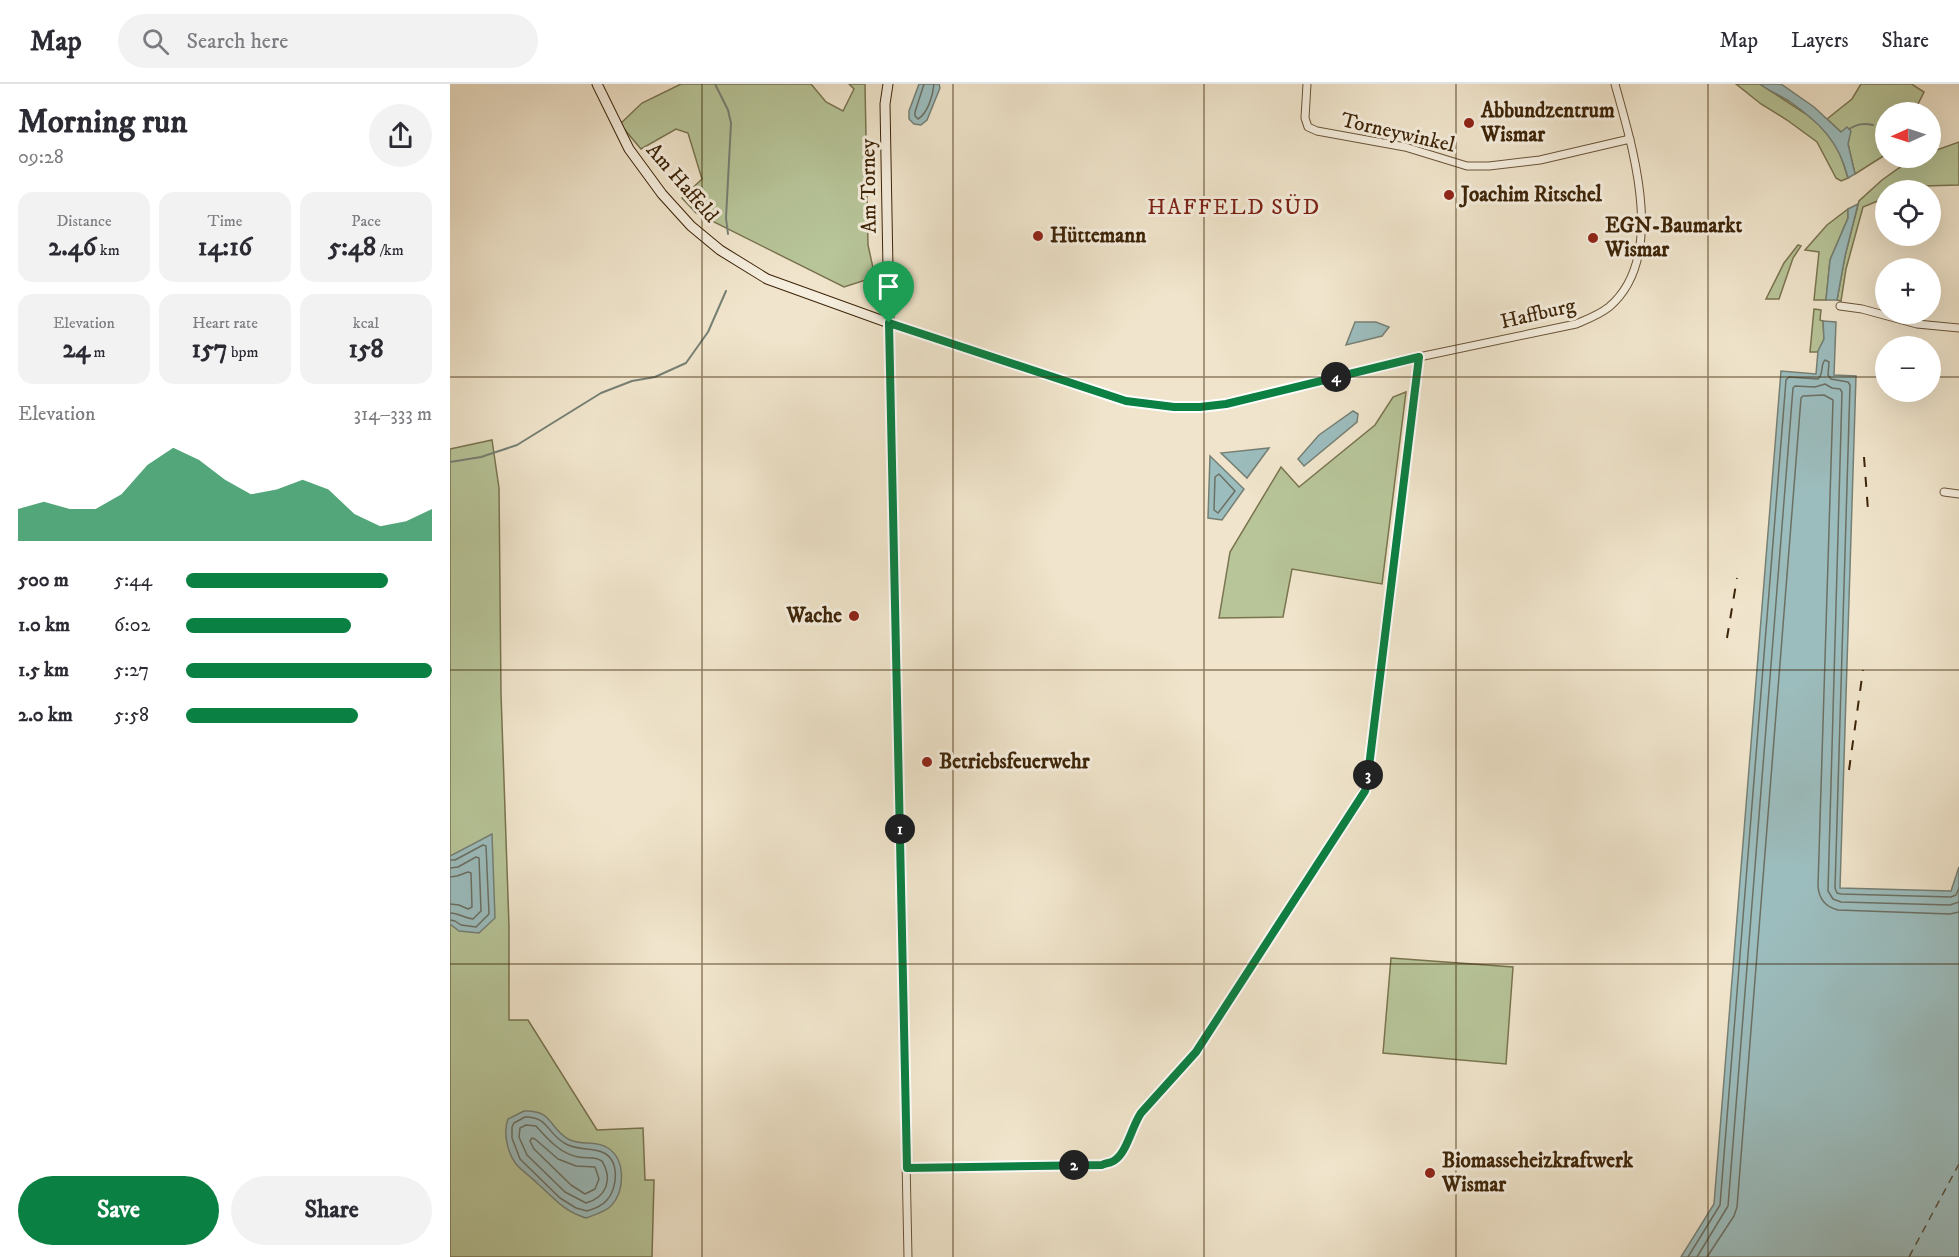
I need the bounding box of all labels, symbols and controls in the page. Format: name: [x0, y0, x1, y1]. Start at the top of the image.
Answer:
search box: [118, 14, 538, 68]
text: Map: [30, 24, 82, 59]
icon: search: [139, 25, 172, 58]
text: Search here: [187, 28, 288, 55]
text: Map: [1719, 28, 1758, 54]
text: Layers: [1791, 28, 1849, 54]
text: Share: [1882, 28, 1929, 54]
place label: Abbundzentrum Wismar: [1480, 98, 1615, 148]
text: Morning run: [18, 102, 187, 143]
north arrow: [1875, 102, 1941, 168]
map controls: [1875, 102, 1941, 402]
button: share: [369, 104, 432, 167]
street label: Torneywinkel: [1338, 107, 1458, 159]
marker: Abbundzentrum Wismar: [1462, 116, 1476, 130]
street label: Am Torney: [855, 137, 883, 234]
street label: Am Haffeld: [640, 138, 724, 229]
text: 09:28: [18, 145, 64, 170]
button: locate: [1875, 180, 1941, 246]
place label: Joachim Ritschel: [1459, 182, 1603, 208]
marker: Joachim Ritschel: [1442, 188, 1456, 202]
district label: HAFFELD SÜD: [1147, 194, 1321, 221]
text: Distance: [56, 211, 112, 231]
text: Time: [208, 211, 242, 231]
text: Pace: [351, 211, 381, 231]
place label: EGN-Baumarkt Wismar: [1604, 213, 1742, 263]
place label: Hüttemann: [1050, 223, 1147, 249]
marker: Hüttemann: [1031, 229, 1045, 243]
text: 2.46: [48, 231, 96, 264]
text: 14:16: [198, 231, 252, 264]
text: 5:48: [328, 231, 376, 264]
marker: EGN-Baumarkt Wismar: [1586, 231, 1600, 245]
text: km: [96, 240, 120, 260]
text: /km: [376, 240, 404, 260]
button: +: [1875, 258, 1941, 324]
pin: [863, 261, 914, 323]
icon: arrive: [872, 270, 905, 303]
street label: Haffburg: [1498, 293, 1579, 335]
text: Elevation: [53, 313, 115, 333]
text: Heart rate: [192, 313, 258, 333]
text: kcal: [353, 313, 379, 333]
text: 24: [62, 333, 90, 366]
text: 157: [192, 333, 228, 366]
text: 158: [348, 333, 384, 366]
button: −: [1875, 336, 1941, 402]
text: m: [90, 342, 106, 362]
text: bpm: [228, 342, 259, 362]
pin: 4: [1321, 362, 1351, 392]
text: 4: [1331, 367, 1341, 387]
text: Elevation: [18, 402, 95, 427]
text: 314–333 m: [353, 402, 432, 427]
text: 500 m: [18, 568, 69, 593]
text: 5:44: [114, 568, 152, 593]
place label: Wache: [785, 603, 842, 629]
marker: Wache: [847, 609, 861, 623]
text: 1.0 km: [18, 613, 70, 638]
text: 6:02: [114, 613, 150, 638]
text: 1.5 km: [18, 658, 69, 683]
text: 5:27: [114, 658, 149, 683]
text: 2.0 km: [18, 703, 73, 728]
text: 5:58: [114, 703, 149, 728]
place label: Betriebsfeuerwehr: [939, 749, 1091, 775]
marker: Betriebsfeuerwehr: [920, 755, 934, 769]
pin: 3: [1353, 760, 1383, 790]
text: 3: [1365, 765, 1371, 785]
pin: 1: [885, 814, 915, 844]
text: 1: [897, 819, 903, 839]
place label: Biomasseheizkraftwerk Wismar: [1441, 1148, 1634, 1198]
pin: 2: [1059, 1150, 1089, 1180]
text: 2: [1070, 1155, 1078, 1175]
marker: Biomasseheizkraftwerk Wismar: [1423, 1166, 1437, 1180]
button: Save: [18, 1176, 219, 1245]
button: Share: [231, 1176, 432, 1245]

